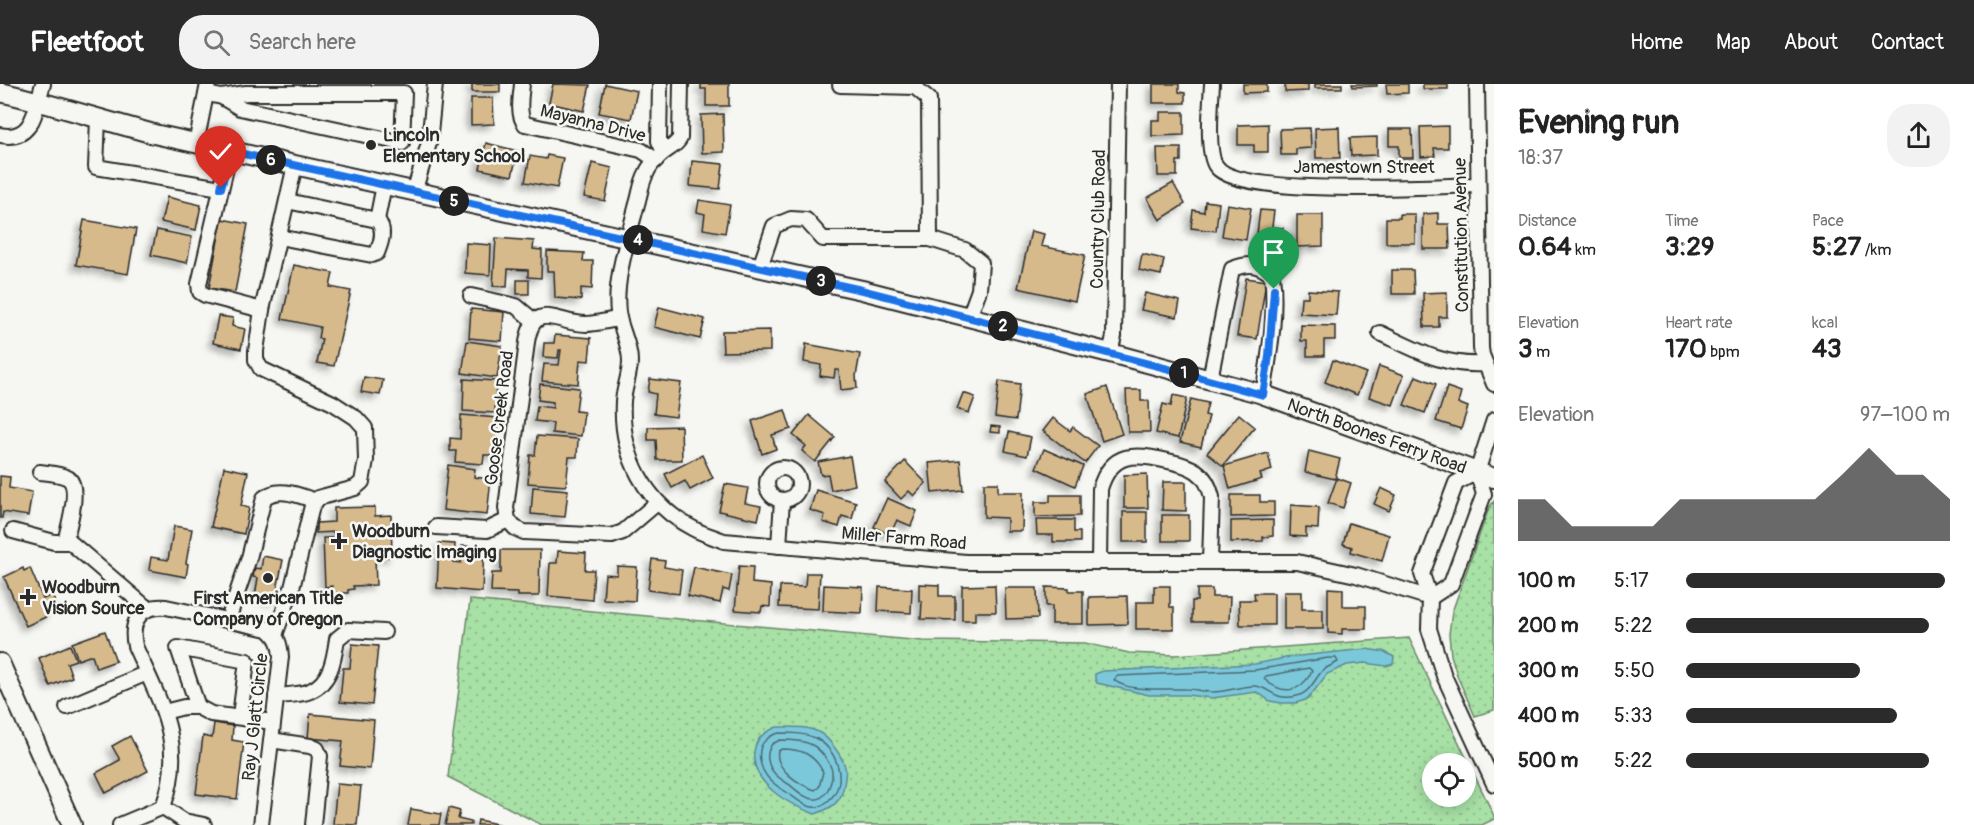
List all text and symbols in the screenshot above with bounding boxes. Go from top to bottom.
search box [179,15,599,69]
text: Fleetfoot [30,25,143,60]
icon: search [200,26,233,59]
text: Search here [248,28,356,56]
text: Home [1630,29,1683,56]
text: Map [1716,29,1751,56]
text: About [1784,29,1838,56]
text: Contact [1871,29,1944,56]
street label: Mayanna Drive [538,99,648,148]
text: Evening run [1518,102,1679,143]
button: share [1887,104,1950,167]
place label: Lincoln Elementary School [383,124,525,168]
pin [195,126,246,188]
icon: check [204,135,237,168]
marker: Lincoln Elementary School [364,138,378,152]
pin: 6 [256,145,286,175]
text: 18:37 [1518,145,1563,170]
street label: Country Club Road [1086,149,1111,289]
text: 6 [266,150,276,170]
street label: Jamestown Street [1293,156,1436,179]
street label: Constitution Avenue [1449,157,1474,312]
pin: 5 [439,186,469,216]
text: 5 [450,191,458,211]
text: Distance [1518,211,1577,231]
text: Time [1665,211,1698,231]
text: Pace [1812,211,1844,231]
pin: 4 [623,225,653,255]
pin [1248,227,1299,289]
text: 4 [633,230,643,250]
text: 0.64 [1518,231,1572,263]
text: 3:29 [1665,231,1714,263]
text: 5:27 [1812,231,1861,263]
icon: arrive [1257,236,1290,269]
text: km [1572,240,1596,260]
text: /km [1861,240,1891,260]
pin: 3 [806,266,836,296]
text: 3 [817,271,825,291]
pin: 2 [988,311,1018,341]
text: Elevation [1518,313,1579,333]
text: Heart rate [1665,313,1732,333]
text: kcal [1812,313,1838,333]
text: 2 [999,316,1007,336]
text: 3 [1518,333,1533,365]
text: 170 [1665,333,1707,365]
text: 43 [1812,333,1842,365]
text: m [1533,342,1550,362]
text: bpm [1707,342,1740,362]
street label: Goose Creek Road [480,349,519,487]
pin: 1 [1169,358,1199,388]
text: 1 [1181,363,1187,383]
street label: North Boones Ferry Road [1284,393,1470,480]
text: Elevation [1518,402,1594,427]
text: 97–100 m [1860,402,1950,427]
place label: Woodburn Diagnostic Imaging [352,520,496,564]
street label: Miller Farm Road [840,522,968,555]
marker: Woodburn Diagnostic Imaging [330,532,348,550]
text: 100 m [1518,568,1575,593]
text: 5:17 [1614,568,1649,593]
marker: First American Title Company of Oregon [261,571,275,585]
place label: Woodburn Vision Source [42,576,146,620]
place label: First American Title Company of Oregon [193,587,344,631]
marker: Woodburn Vision Source [19,588,37,606]
text: 200 m [1518,613,1579,638]
text: 5:22 [1614,613,1653,638]
street label: Ray J Glatt Circle [237,652,274,782]
text: 300 m [1518,658,1579,683]
text: 5:50 [1614,658,1655,683]
text: 400 m [1518,703,1579,728]
text: 5:33 [1614,703,1653,728]
text: 500 m [1518,748,1578,773]
text: 5:22 [1614,748,1653,773]
map controls [1422,753,1476,807]
button: locate [1422,753,1476,807]

